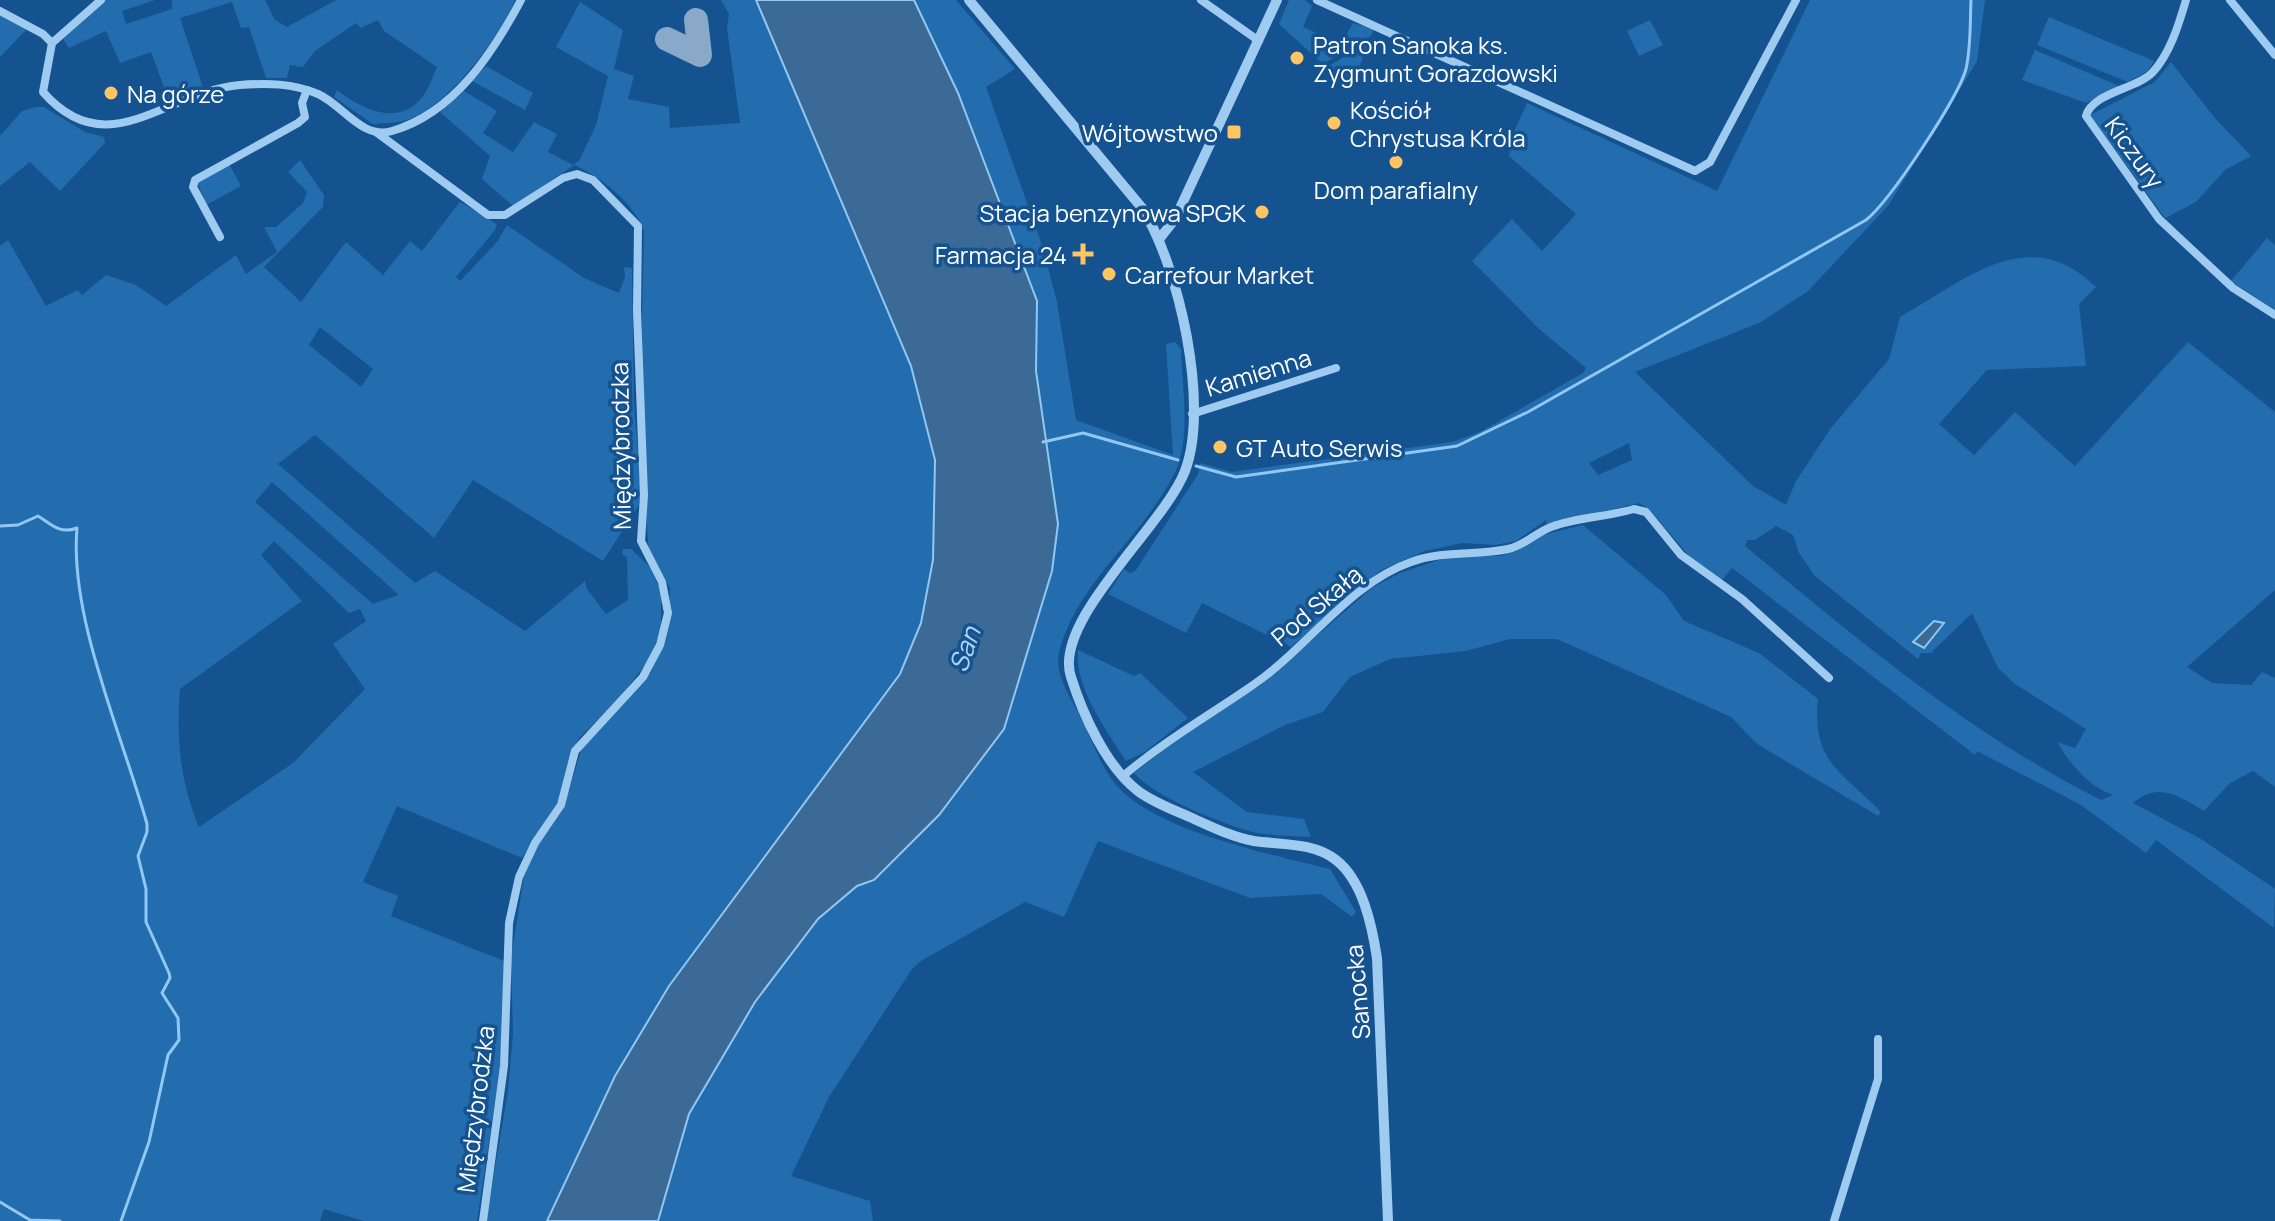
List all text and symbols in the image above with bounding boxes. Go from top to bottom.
place label: Patron Sanoka ks. Zygmunt Gorazdowski [1313,28,1558,89]
marker: Patron Sanoka ks. Zygmunt Gorazdowski [1288,49,1306,67]
place label: Na górze [127,77,224,110]
marker: Na górze [102,84,120,102]
place label: Kościół Chrystusa Króla [1350,93,1526,154]
street label: Kiczury [2098,109,2172,195]
marker: Kościół Chrystusa Króla [1325,114,1343,132]
place label: Wójtowstwo [1082,116,1218,149]
marker: Wójtowstwo [1225,123,1243,141]
marker: Dom parafialny [1387,153,1405,171]
place label: Dom parafialny [1314,173,1479,206]
place label: Stacja benzynowa SPGK [980,196,1247,229]
marker: Stacja benzynowa SPGK [1253,203,1271,221]
place label: Farmacja 24 [935,238,1067,271]
marker: Farmacja 24 [1074,245,1092,263]
place label: Carrefour Market [1125,258,1314,291]
marker: Carrefour Market [1100,265,1118,283]
street label: Kamienna [1201,340,1315,404]
street label: Międzybrodzka [602,362,638,530]
place label: GT Auto Serwis [1236,431,1403,464]
marker: GT Auto Serwis [1211,438,1229,456]
street label: Pod Skałą [1263,557,1369,653]
water label: San [940,620,989,677]
street label: Sanocka [1336,943,1378,1041]
street label: Międzybrodzka [448,1024,502,1194]

